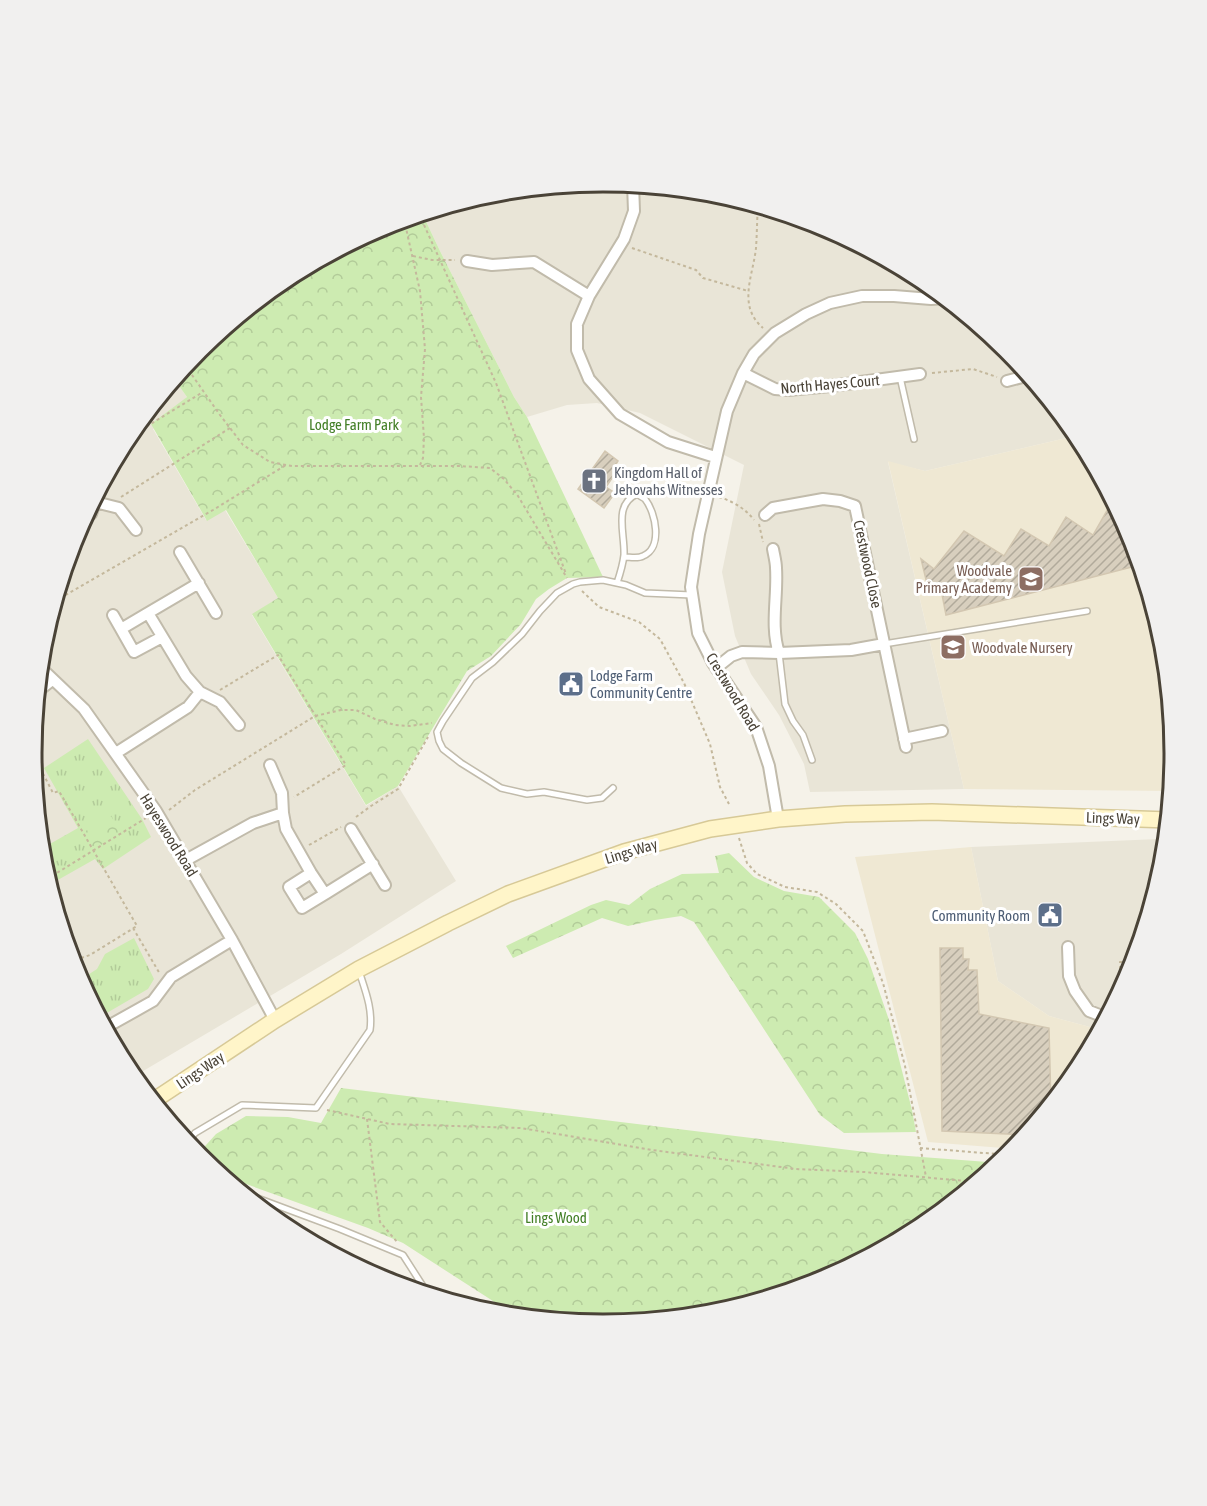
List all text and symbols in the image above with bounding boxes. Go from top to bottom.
street label: North Hayes Court [780,371,880,397]
park label: Lodge Farm Park [309,416,399,433]
place label: Kingdom Hall of Jehovahs Witnesses [614,464,723,498]
church icon: Kingdom Hall of Jehovahs Witnesses [579,466,609,496]
street label: Crestwood Close [850,519,886,610]
place label: Woodvale Primary Academy [916,562,1012,596]
school or university icon: Woodvale Primary Academy [1016,564,1046,594]
school or university icon: Woodvale Nursery [938,632,968,662]
place label: Woodvale Nursery [972,639,1073,656]
street label: Crestwood Road [703,650,763,734]
place label: Lodge Farm Community Centre [590,667,693,701]
public building icon: Lodge Farm Community Centre [556,669,586,699]
street label: Hayeswood Road [137,790,201,880]
street label: Lings Way [1086,809,1140,827]
street label: Lings Way [603,835,659,867]
public building icon: Community Room [1035,900,1065,930]
place label: Community Room [932,907,1030,924]
street label: Lings Way [173,1048,227,1092]
park label: Lings Wood [525,1209,587,1226]

